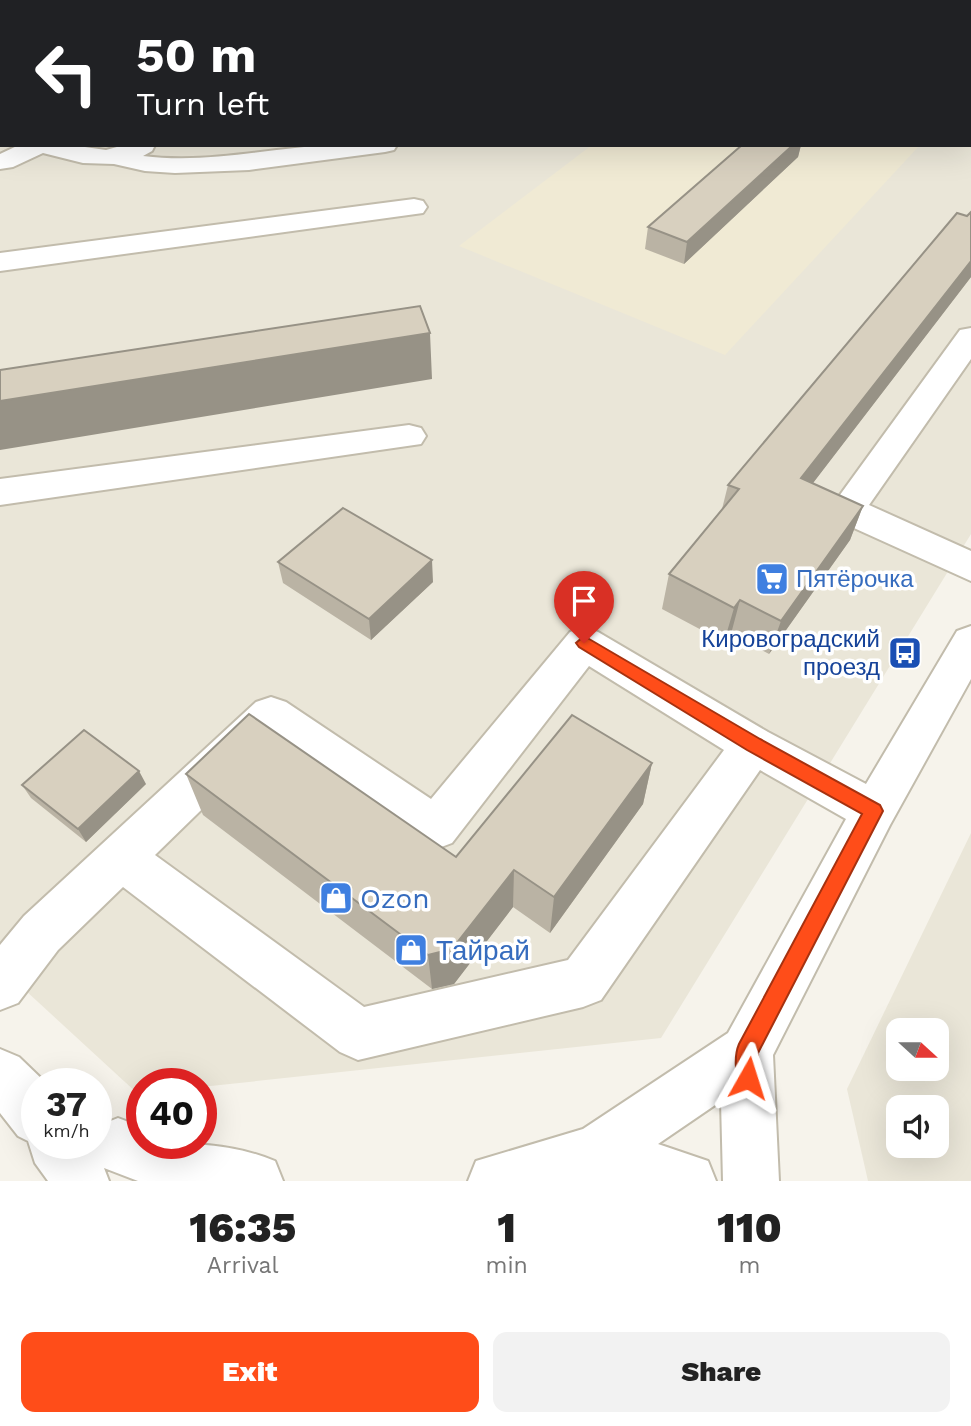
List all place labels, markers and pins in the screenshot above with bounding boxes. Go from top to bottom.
supermarket icon: Пятёрочка [753,560,791,598]
place label: Пятёрочка [796,565,914,593]
pin [554,571,614,643]
place label: Кировоградский проезд [701,625,880,681]
bus stop icon: Кировоградский проезд [886,634,924,672]
shop icon: Ozon [317,879,355,917]
place label: Ozon [360,882,430,915]
shop icon: Тайрай [392,931,430,969]
place label: Тайрай [436,934,530,967]

